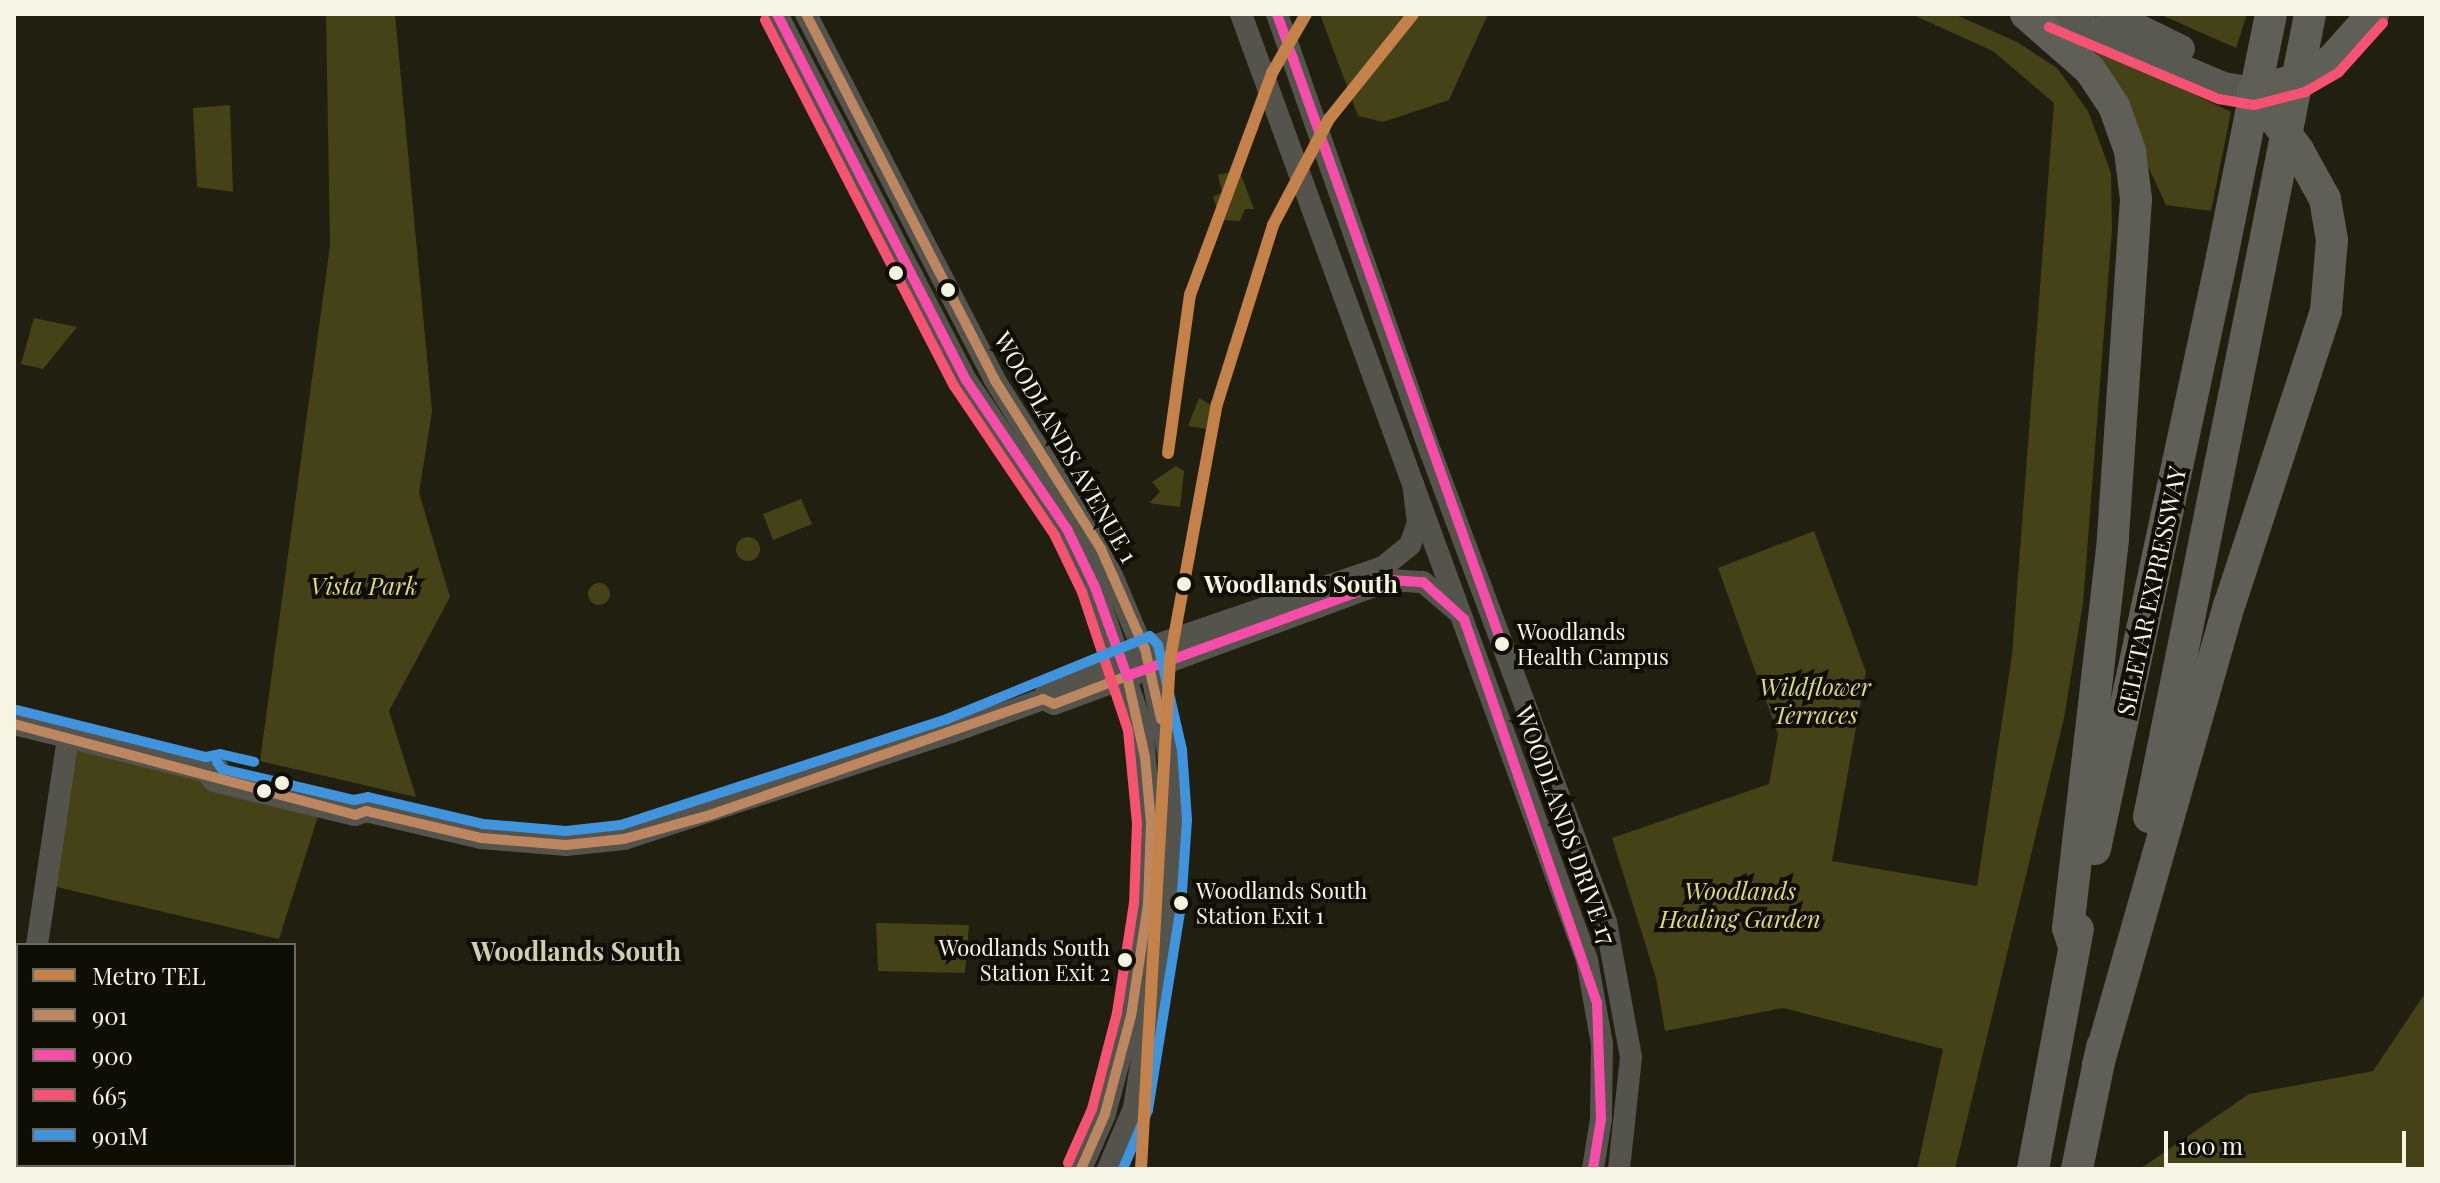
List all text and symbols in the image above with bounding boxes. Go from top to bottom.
unlabelled marker [888,265,904,281]
unlabelled marker [940,282,956,298]
street label: WOODLANDS AVENUE 1 [988,326,1144,568]
street label: SELETAR EXPRESSWAY [2110,463,2192,719]
place label: Woodlands South [1204,570,1398,598]
marker: Woodlands South [1171,571,1197,597]
park label: Vista Park [310,572,418,600]
place label: Woodlands Health Campus [1517,618,1669,670]
marker: Woodlands Health Campus [1494,636,1510,652]
park label: Wildflower Terraces [1759,673,1871,729]
street label: WOODLANDS DRIVE 17 [1510,702,1622,948]
unlabelled marker [274,775,290,791]
unlabelled marker [256,783,272,799]
place label: Woodlands South Station Exit 1 [1196,877,1367,928]
park label: Woodlands Healing Garden [1659,877,1821,933]
marker: Woodlands South Station Exit 1 [1173,895,1189,911]
place label: Woodlands South Station Exit 2 [939,934,1110,986]
district label: Woodlands South [471,935,681,967]
legend [16,943,296,1167]
marker: Woodlands South Station Exit 2 [1117,952,1133,968]
text: Metro TEL [92,959,206,991]
text: 901 [92,999,128,1031]
text: 900 [92,1039,133,1071]
text: 665 [92,1079,127,1111]
scale bar [2168,1115,2410,1165]
text: 901M [92,1119,148,1151]
text: 100 m [2178,1129,2243,1161]

